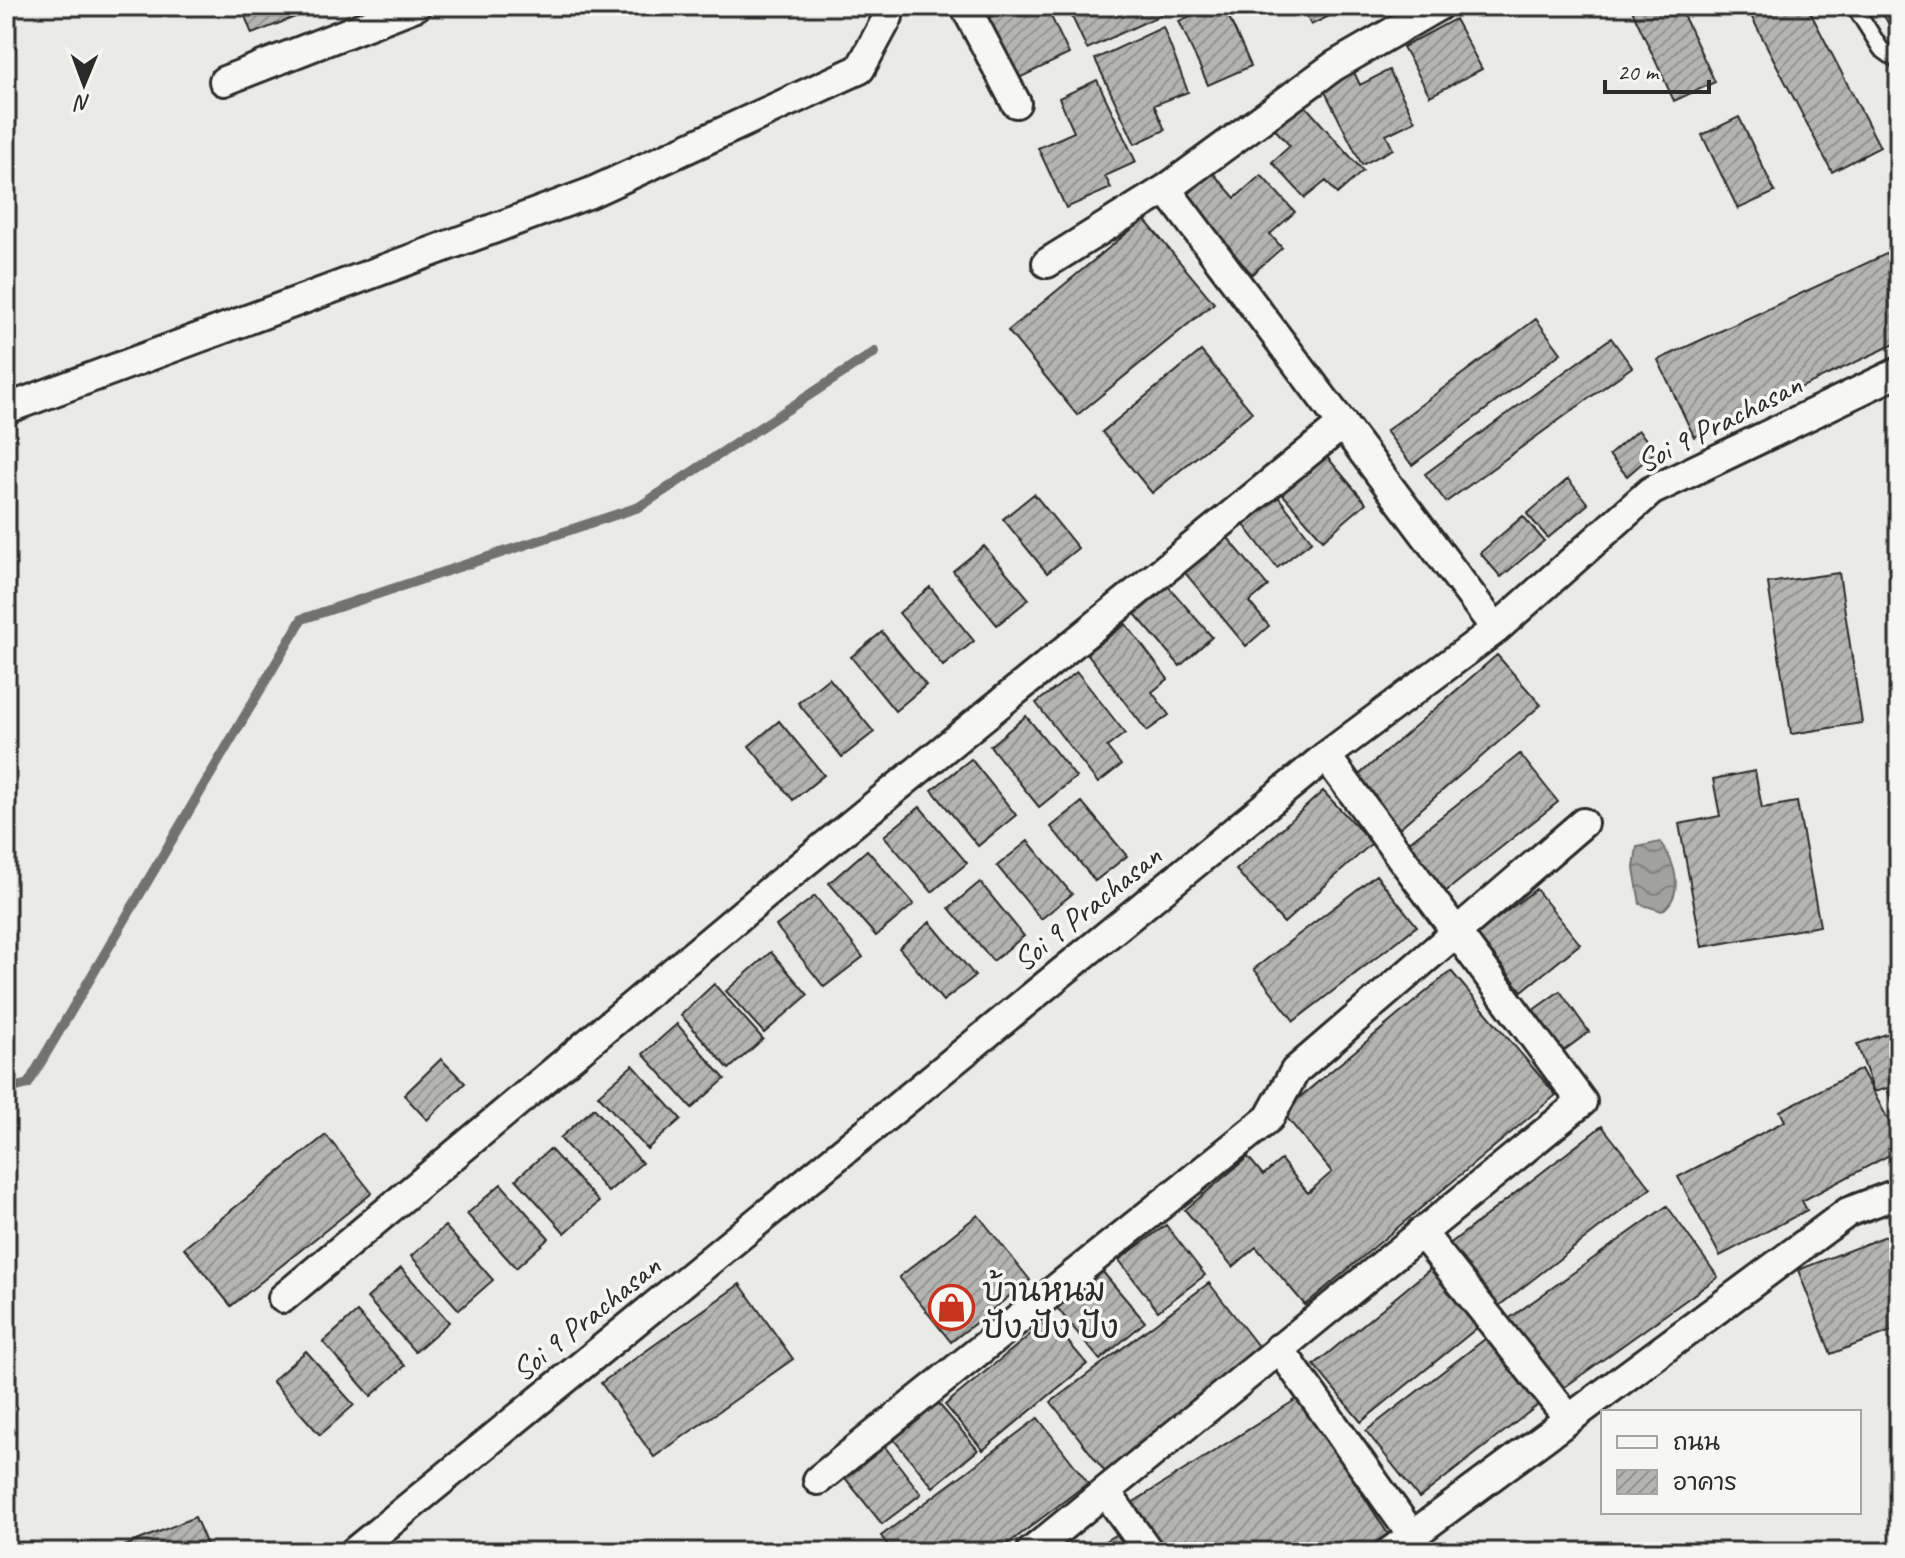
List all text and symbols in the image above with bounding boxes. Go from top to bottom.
north arrow [44,44,124,124]
scale bar [1605,44,1709,94]
text: 20 m [1617,57,1660,87]
text: N [73,89,91,117]
street label: Soi 9 Prachasan [1630,364,1809,482]
street label: Soi 9 Prachasan [1004,835,1170,980]
street label: Soi 9 Prachasan [503,1245,669,1390]
place label: บ้านหนม ปัง ปัง ปัง [982,1269,1118,1348]
shop icon: บ้านหนม ปัง ปัง ปัง [927,1284,975,1332]
legend [1601,1410,1861,1514]
text: ถนน [1673,1427,1720,1457]
text: อาคาร [1673,1467,1737,1497]

